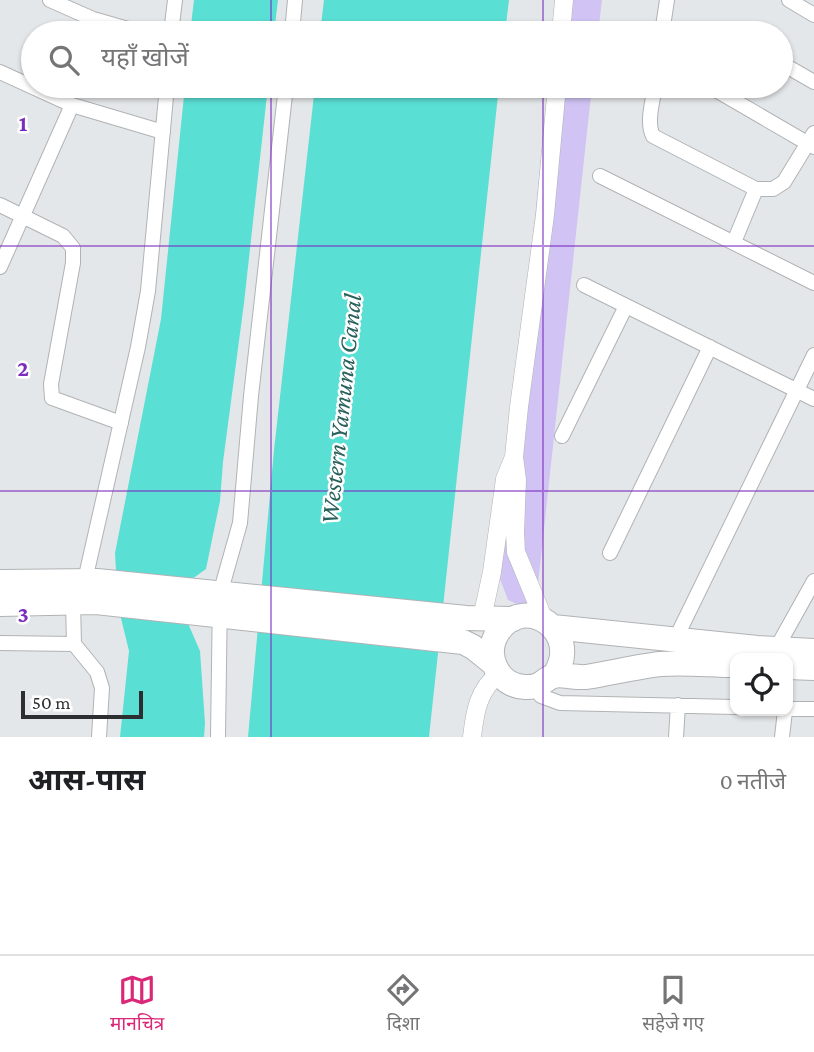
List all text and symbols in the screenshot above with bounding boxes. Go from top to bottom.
search box [21,21,793,98]
icon: search [45,41,83,79]
text: यहाँ खोजें [101,43,189,72]
text: 1 [19,110,28,136]
water label: Western Yamuna Canal [315,292,368,525]
text: 2 [17,355,29,381]
text: 3 [17,601,29,627]
map controls [730,653,793,716]
button: locate [730,653,793,716]
scale bar [21,688,144,720]
text: 50 m [32,692,71,713]
text: आस-पास [28,763,145,796]
text: 0 नतीजे [720,768,786,794]
tab: मानचित्र [110,971,164,1038]
tab: दिशा [384,971,422,1038]
tab: सहेजे गए [642,971,704,1038]

